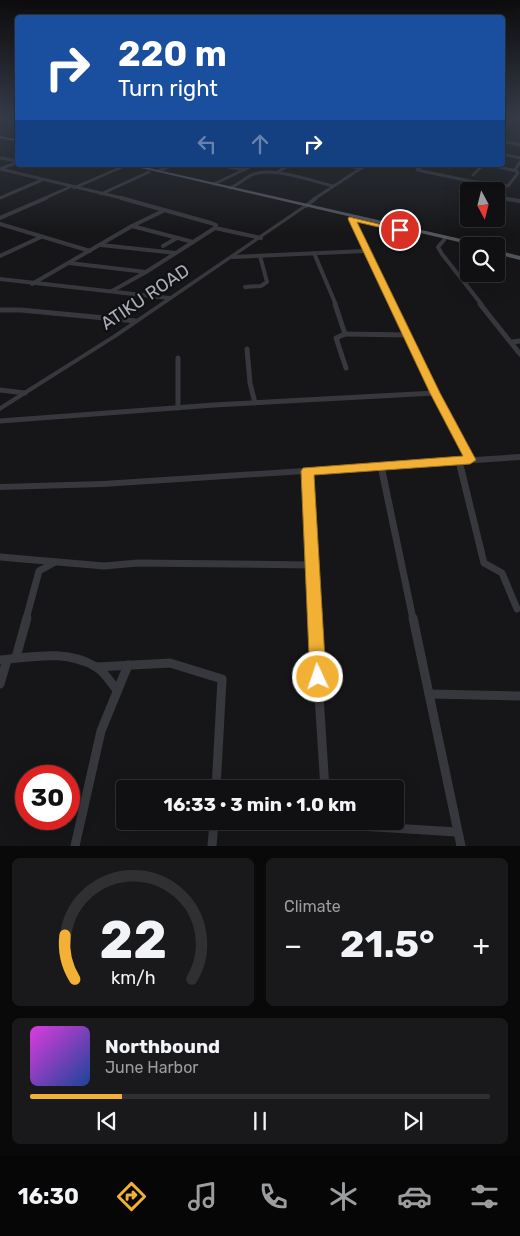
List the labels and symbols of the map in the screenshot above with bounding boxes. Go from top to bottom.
north arrow [460,182,505,228]
pin [379,209,421,251]
street label: ATIKU ROAD [97,259,193,335]
position arrow [291,650,343,702]
speed limit sign: 30 [15,765,80,830]

